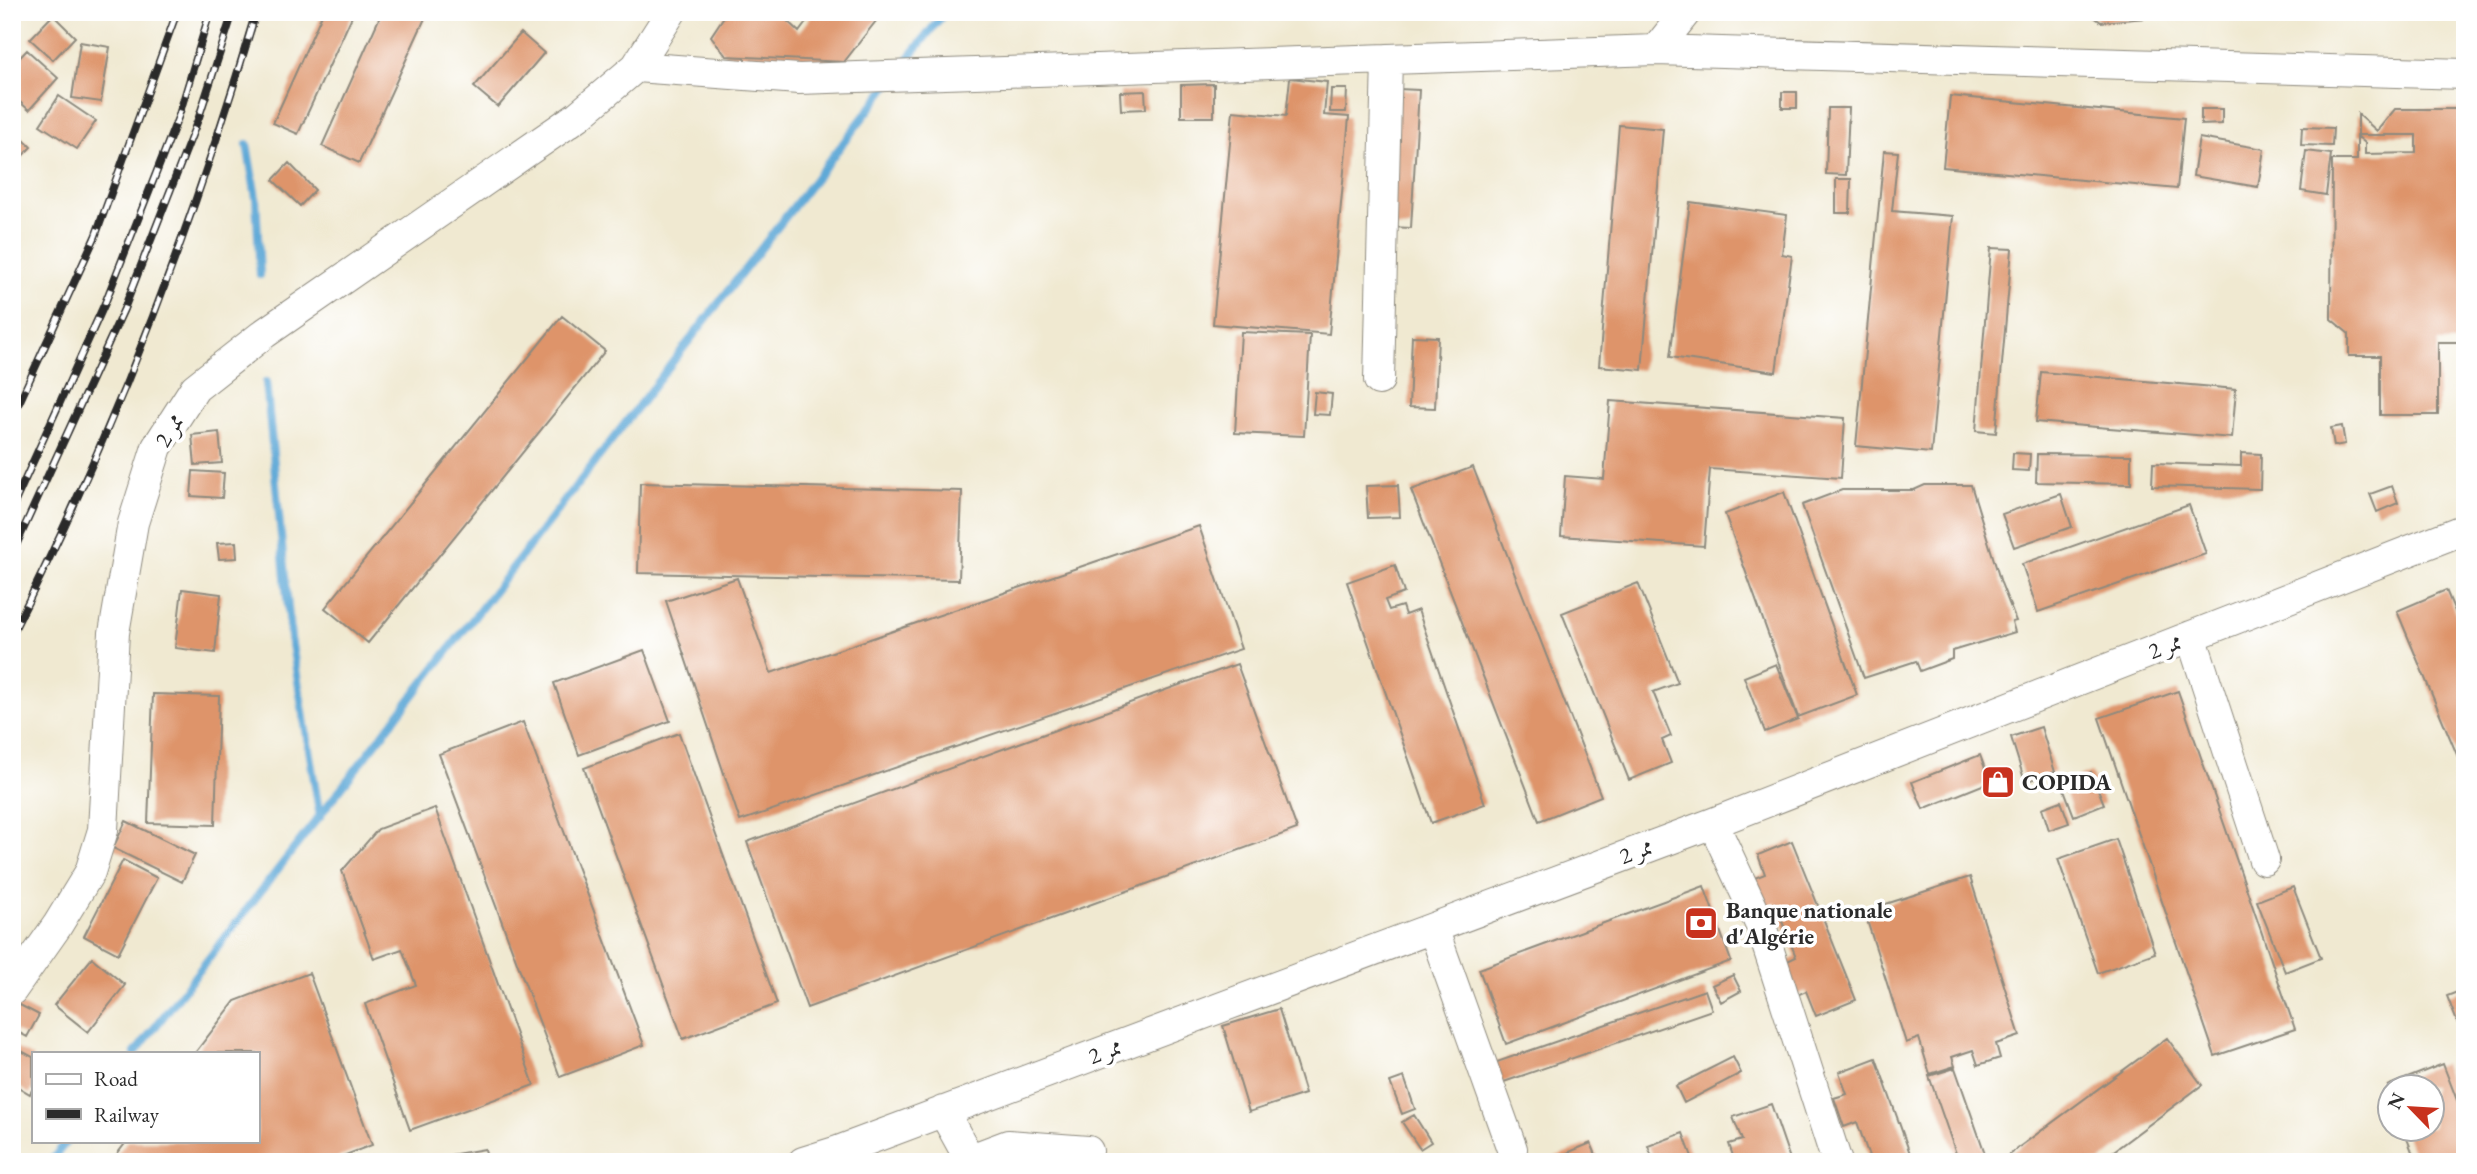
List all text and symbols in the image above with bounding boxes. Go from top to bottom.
street label: ممر 2 [147,408,191,452]
street label: ممر 2 [2144,626,2186,666]
shop icon: COPIDA [1979,763,2017,801]
place label: COPIDA [2022,767,2112,797]
street label: ممر 2 [1615,831,1657,871]
place label: Banque nationale d'Algérie [1726,895,1893,951]
bank icon: Banque nationale d'Algérie [1682,904,1720,942]
street label: ممر 2 [1084,1031,1126,1071]
legend [32,1052,259,1142]
text: Road [94,1065,138,1092]
north arrow [2376,1072,2446,1142]
text: N [2381,1088,2411,1113]
text: Railway [94,1101,160,1128]

